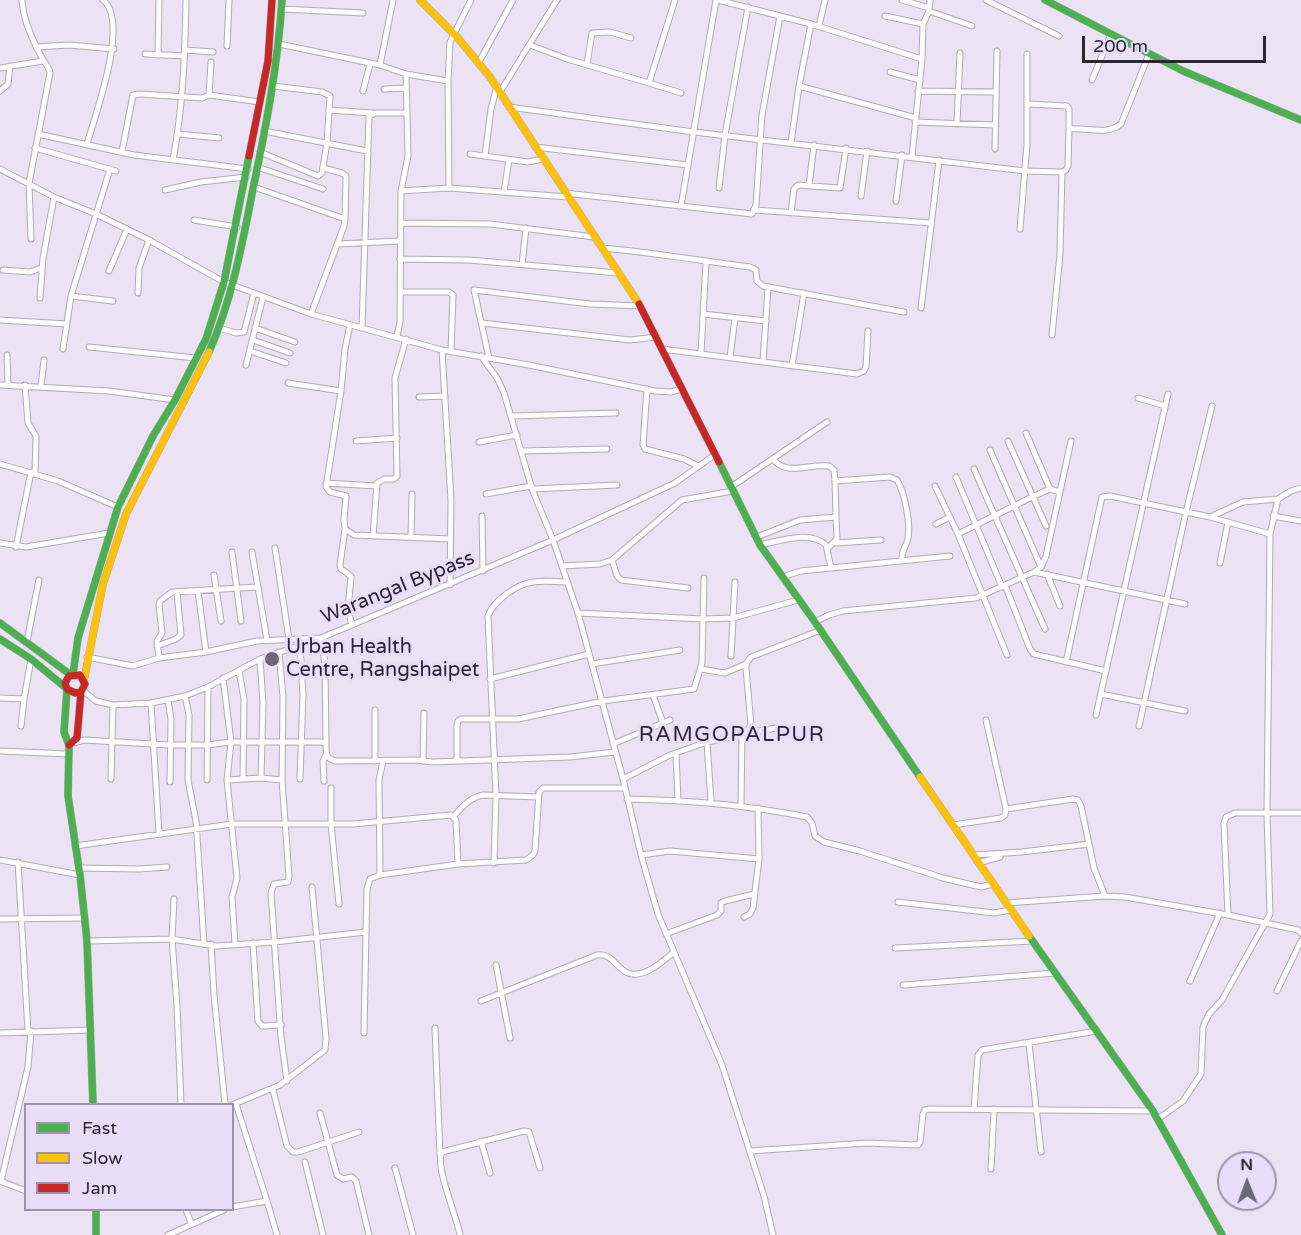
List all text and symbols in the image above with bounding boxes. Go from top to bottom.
scale bar [1085,24,1270,62]
text: 200 m [1093,35,1148,57]
street label: Warangal Bypass [318,546,478,630]
place label: Urban Health Centre, Rangshaipet [286,636,479,683]
marker: Urban Health Centre, Rangshaipet [263,650,281,668]
district label: RAMGOPALPUR [639,722,825,748]
legend [24,1103,234,1211]
text: Fast [82,1117,117,1139]
text: Slow [82,1147,123,1169]
north arrow [1217,1151,1277,1211]
text: N [1240,1155,1253,1175]
text: Jam [82,1177,117,1199]

